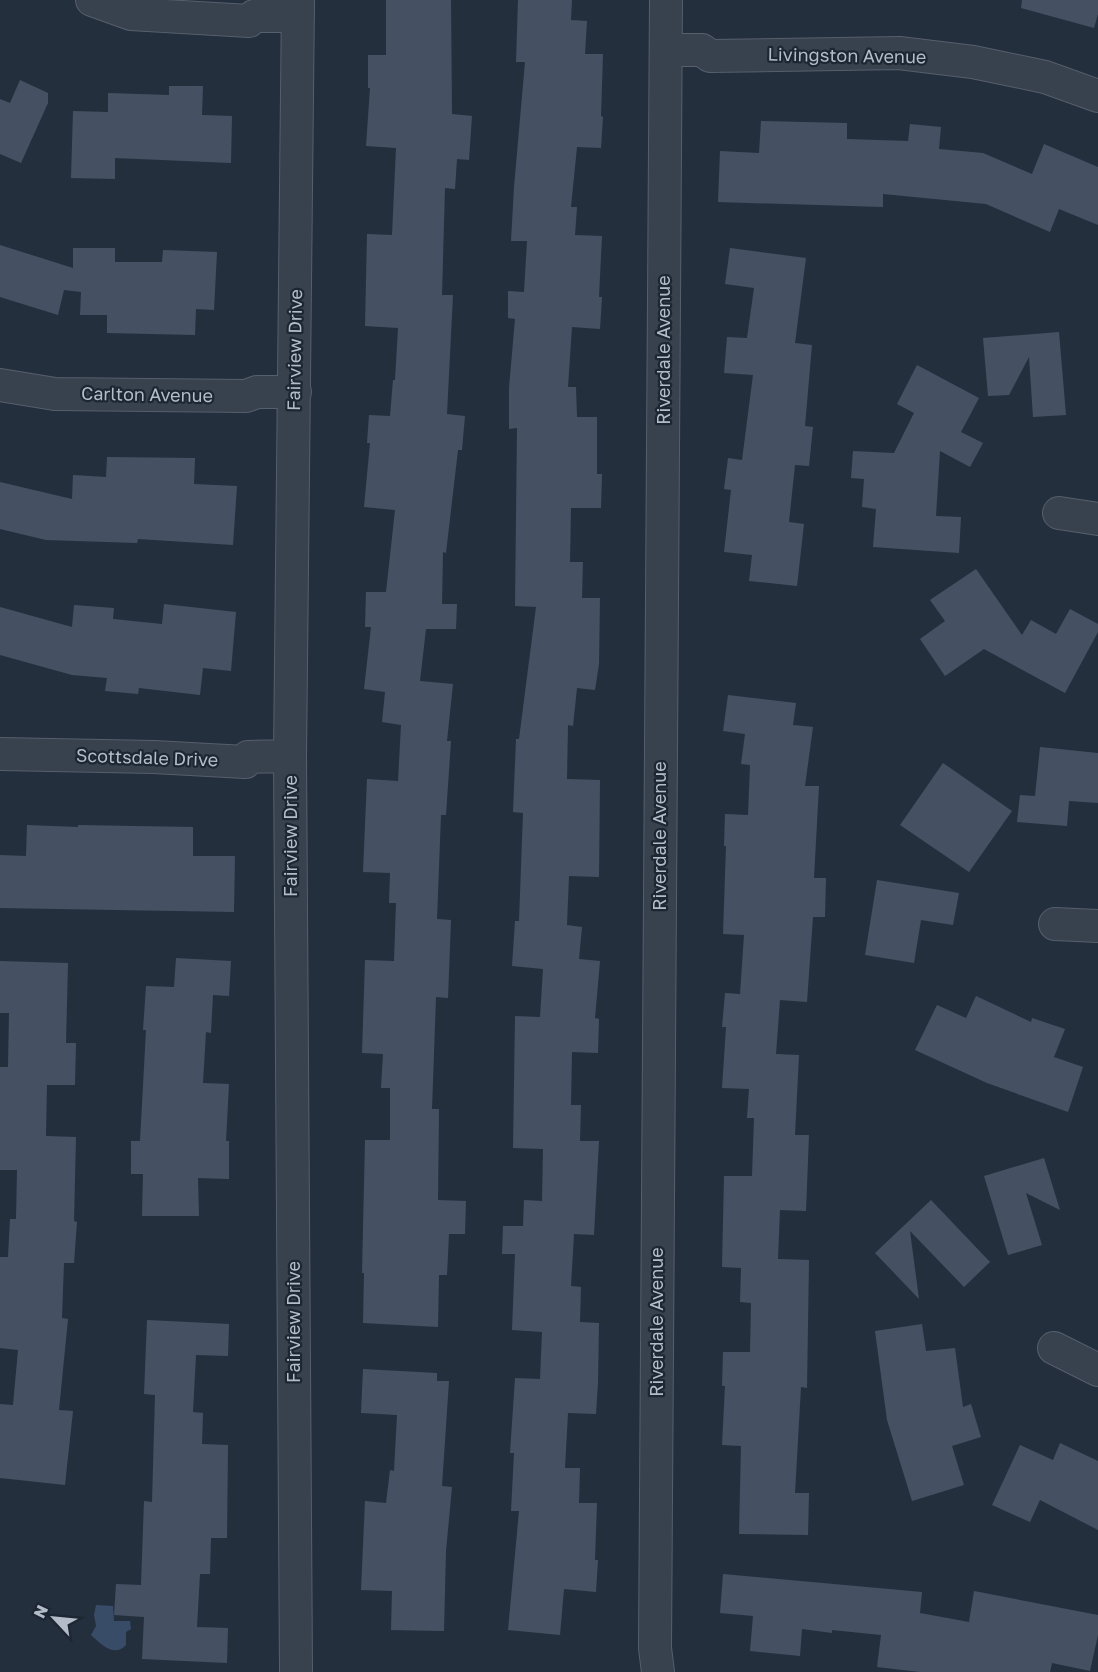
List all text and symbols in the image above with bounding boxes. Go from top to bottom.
street label: Livingston Avenue [767,43,927,67]
street label: Riverdale Avenue [652,275,674,425]
street label: Fairview Drive [282,289,306,411]
street label: Carlton Avenue [81,382,213,406]
street label: Scottsdale Drive [76,744,219,770]
street label: Riverdale Avenue [648,761,670,911]
street label: Fairview Drive [279,775,301,897]
street label: Riverdale Avenue [645,1247,667,1397]
street label: Fairview Drive [282,1261,304,1383]
north arrow [24,1588,84,1648]
text: N [29,1602,52,1621]

